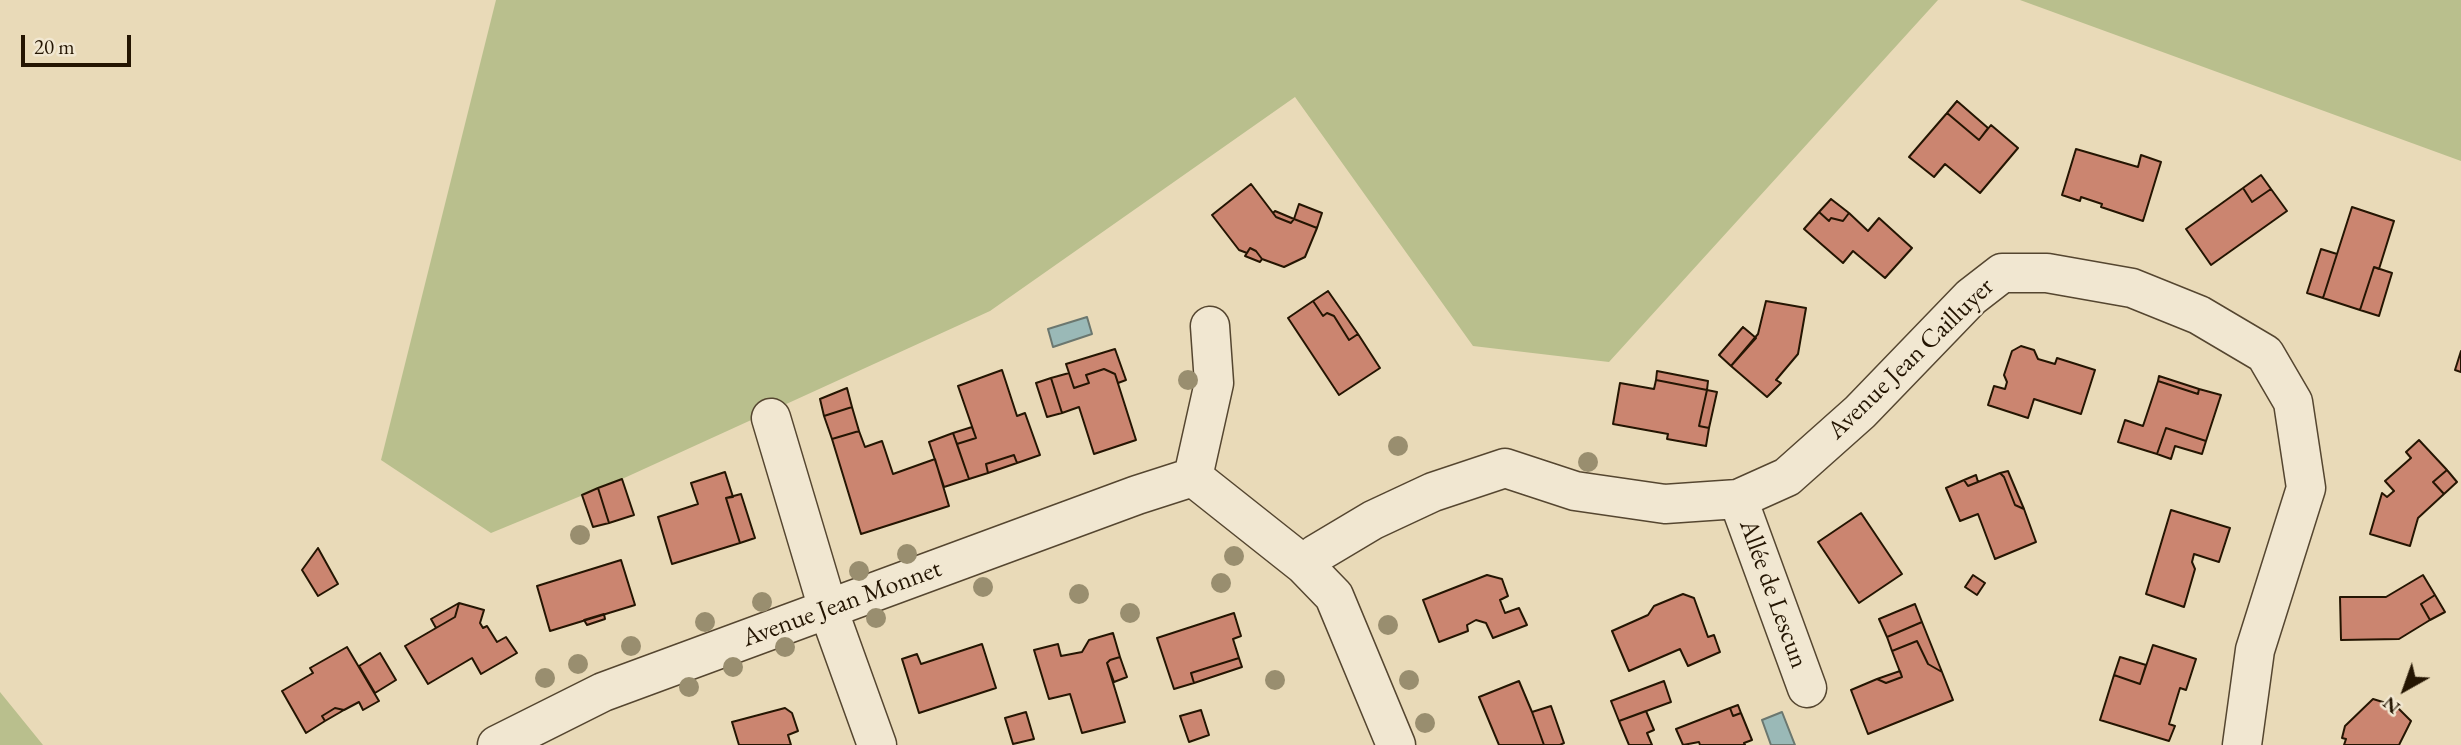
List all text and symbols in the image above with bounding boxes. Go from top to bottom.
scale bar [24,21,135,65]
text: 20 m [34,33,75,60]
street label: Avenue Jean Cailluyer [1821,272,2001,446]
street label: Allée de Lescun [1732,515,1814,673]
street label: Avenue Jean Monnet [738,553,946,655]
north arrow [2370,654,2440,724]
text: N [2377,691,2405,720]

